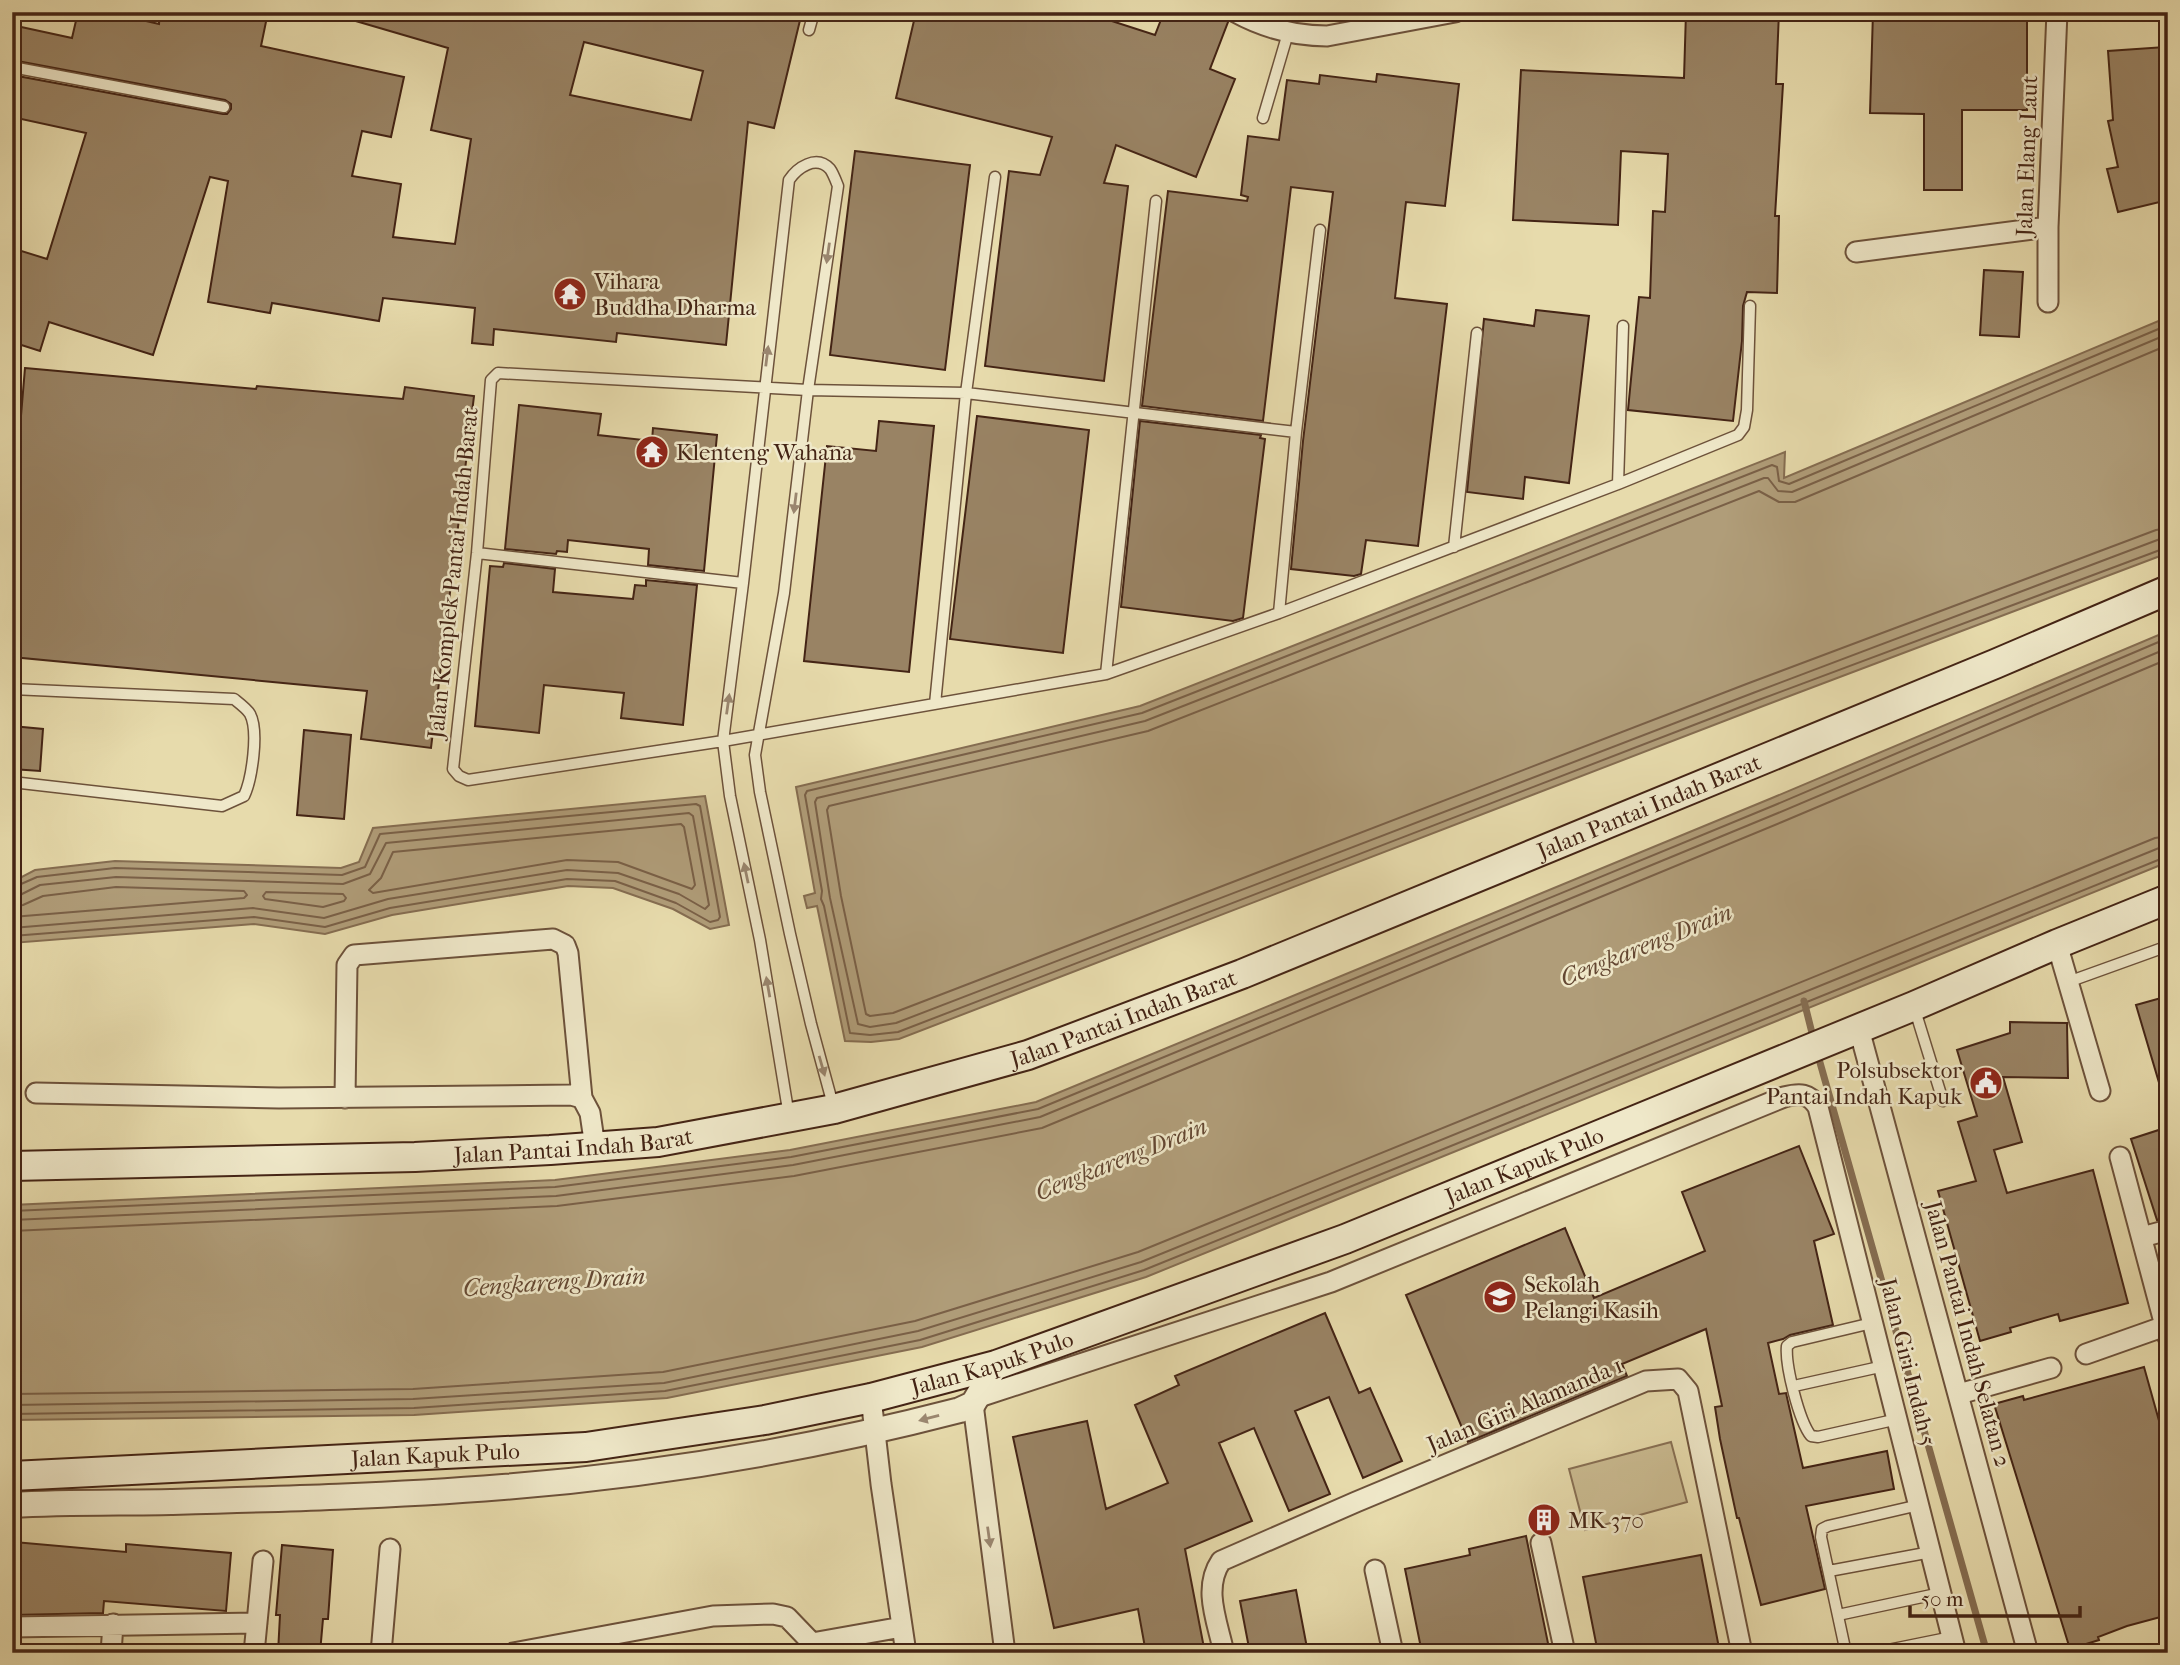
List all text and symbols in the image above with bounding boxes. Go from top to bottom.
street label: Jalan Elang Laut [2011,75,2043,239]
one-way arrow [822,243,833,265]
place label: Vihara Buddha Dharma [593,268,756,321]
temple icon: Vihara Buddha Dharma [551,275,589,313]
one-way arrow [762,345,773,367]
street label: Jalan Komplek Pantai Indah Barat [422,406,484,742]
temple icon: Klenteng Wahana [633,433,671,471]
place label: Klenteng Wahana [676,439,853,466]
one-way arrow [789,492,800,514]
one-way arrow [723,693,734,715]
street label: Jalan Pantai Indah Barat [1531,748,1765,865]
one-way arrow [740,862,751,884]
water label: Cengkareng Drain [1556,898,1736,992]
street label: Jalan Pantai Indah Barat [1005,964,1240,1073]
one-way arrow [762,976,773,998]
one-way arrow [818,1056,828,1077]
place label: Polsubsektor Pantai Indah Kapuk [1766,1057,1963,1110]
public building icon: Polsubsektor Pantai Indah Kapuk [1967,1064,2005,1102]
water label: Cengkareng Drain [1031,1112,1211,1206]
street label: Jalan Kapuk Pulo [1439,1121,1607,1211]
street label: Jalan Pantai Indah Barat [451,1122,695,1169]
street label: Jalan Pantai Indah Selatan 2 [1919,1196,2017,1470]
water label: Cengkareng Drain [462,1262,646,1302]
place label: Sekolah Pelangi Kasih [1524,1271,1659,1324]
street label: Jalan Giri Indah 5 [1874,1273,1942,1449]
school or university icon: Sekolah Pelangi Kasih [1481,1278,1519,1316]
street label: Jalan Kapuk Pulo [906,1325,1077,1401]
street label: Jalan Giri Alamanda 1 [1421,1352,1627,1459]
one-way arrow [918,1413,940,1424]
street label: Jalan Kapuk Pulo [349,1437,520,1472]
building icon: MK 370 [1525,1501,1563,1539]
place label: MK 370 [1568,1507,1644,1534]
one-way arrow [984,1526,995,1548]
scale bar [1910,1574,2080,1618]
text: 50 m [1921,1587,1964,1611]

